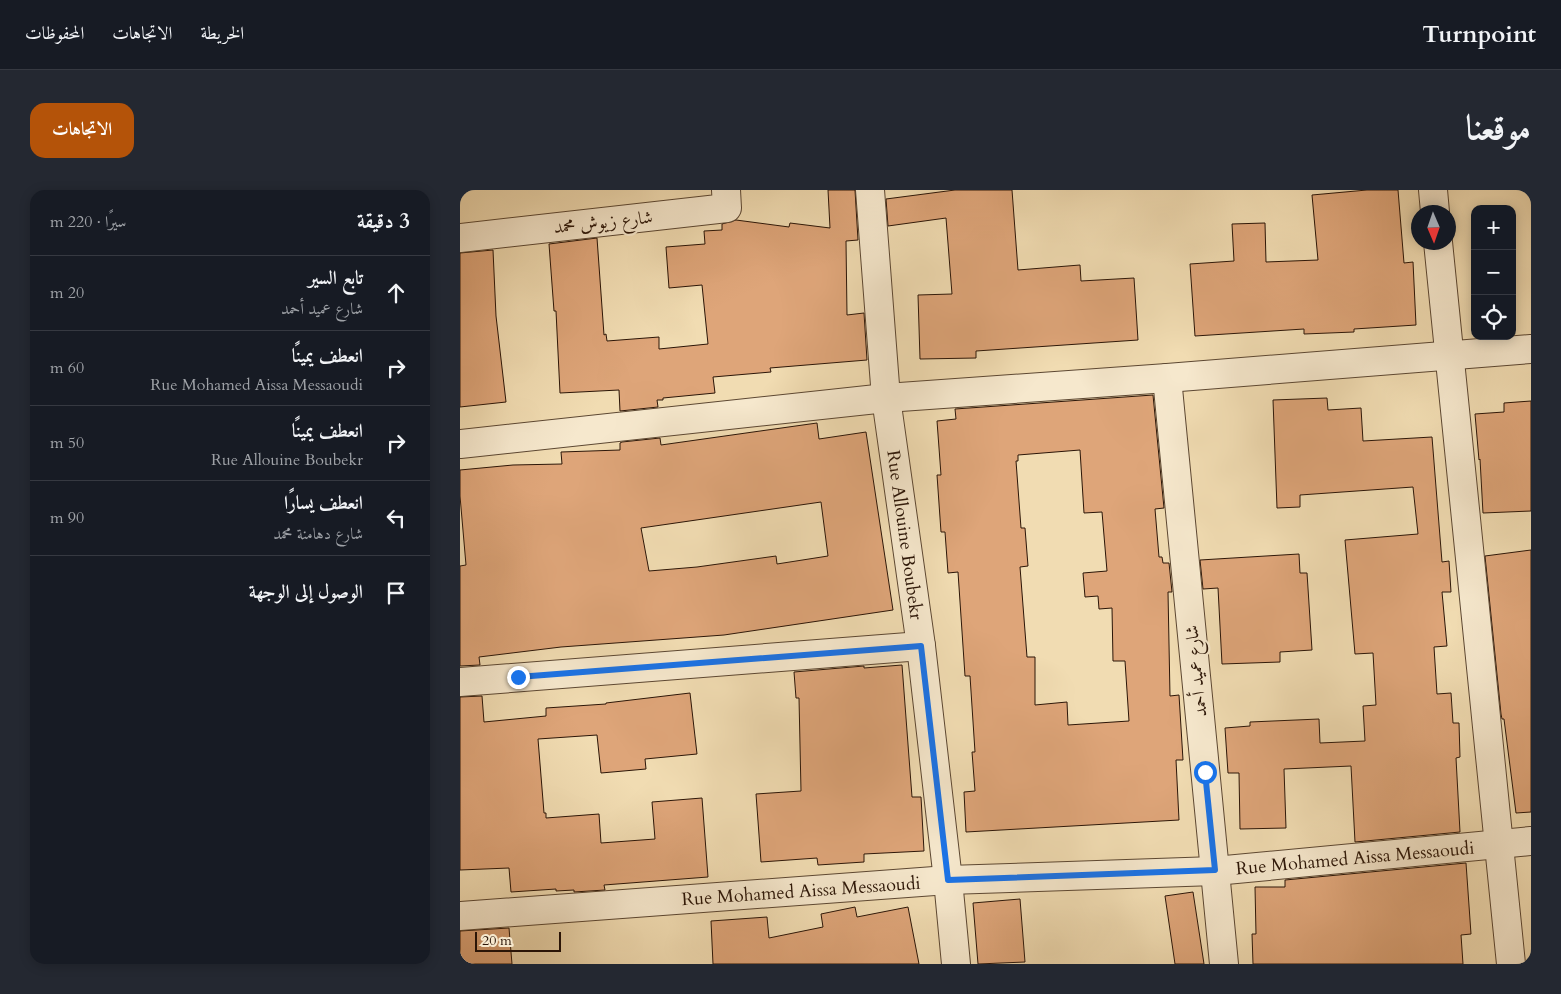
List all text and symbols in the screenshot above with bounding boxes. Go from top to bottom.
text: Turnpoint [1422,18,1536,51]
text: المحفوظات [25,21,84,46]
text: الاتجاهات [112,21,172,46]
text: الخريطة [200,21,244,46]
button: الاتجاهات [30,103,134,158]
text: موقعنا [1466,104,1531,152]
street label: شارع زيوش محمد [552,205,654,242]
north arrow [1411,205,1456,250]
map controls [1471,205,1516,340]
button: + [1471,205,1516,250]
text: 3 دقيقة [357,207,410,236]
text: سيرًا · 220 m [50,211,126,233]
button: − [1471,250,1516,295]
text: تابع السير [308,265,363,291]
icon: ahead [382,279,410,307]
text: 20 m [50,282,84,304]
button: locate [1471,295,1516,340]
text: شارع عميد أحمد [281,298,363,320]
text: انعطف يمينًا [292,343,363,369]
icon: right [382,354,410,382]
text: 60 m [50,357,84,379]
text: Rue Mohamed Aissa Messaoudi [150,374,363,396]
text: انعطف يمينًا [292,418,363,444]
icon: right [382,429,410,457]
text: 50 m [50,432,84,454]
text: Rue Allouine Boubekr [211,449,363,471]
street label: Rue Allouine Boubekr [880,449,929,622]
text: انعطف يسارًا [284,490,363,516]
icon: left [382,504,410,532]
text: 90 m [50,507,84,529]
text: شارع دهامنة محمد [273,523,363,545]
text: الوصول إلى الوجهة [249,579,363,605]
icon: arrive [382,579,410,607]
street label: شارع عميد أحمد [1178,624,1216,718]
route end [507,666,530,689]
route start [1194,761,1217,784]
street label: Rue Mohamed Aissa Messaoudi [1235,836,1475,881]
street label: Rue Mohamed Aissa Messaoudi [681,871,921,912]
scale bar [475,929,561,952]
text: 20 m [482,931,512,950]

